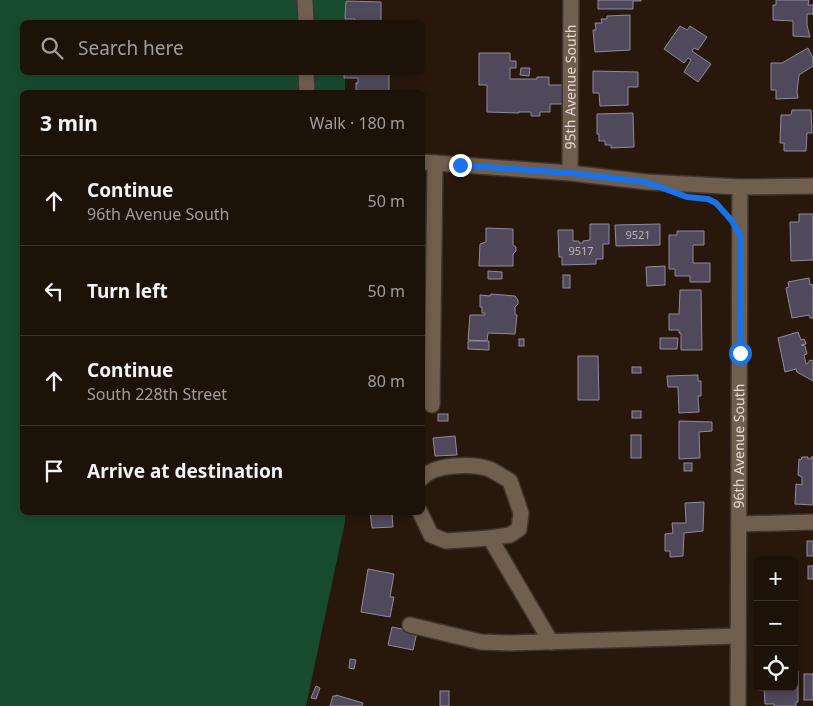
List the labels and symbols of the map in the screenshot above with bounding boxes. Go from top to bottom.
street label: 95th Avenue South [560,25,580,149]
route end [449,154,472,177]
house number: 9521 [625,227,651,242]
house number: 9517 [568,243,594,258]
route start [729,342,752,365]
street label: 96th Avenue South [729,384,748,508]

